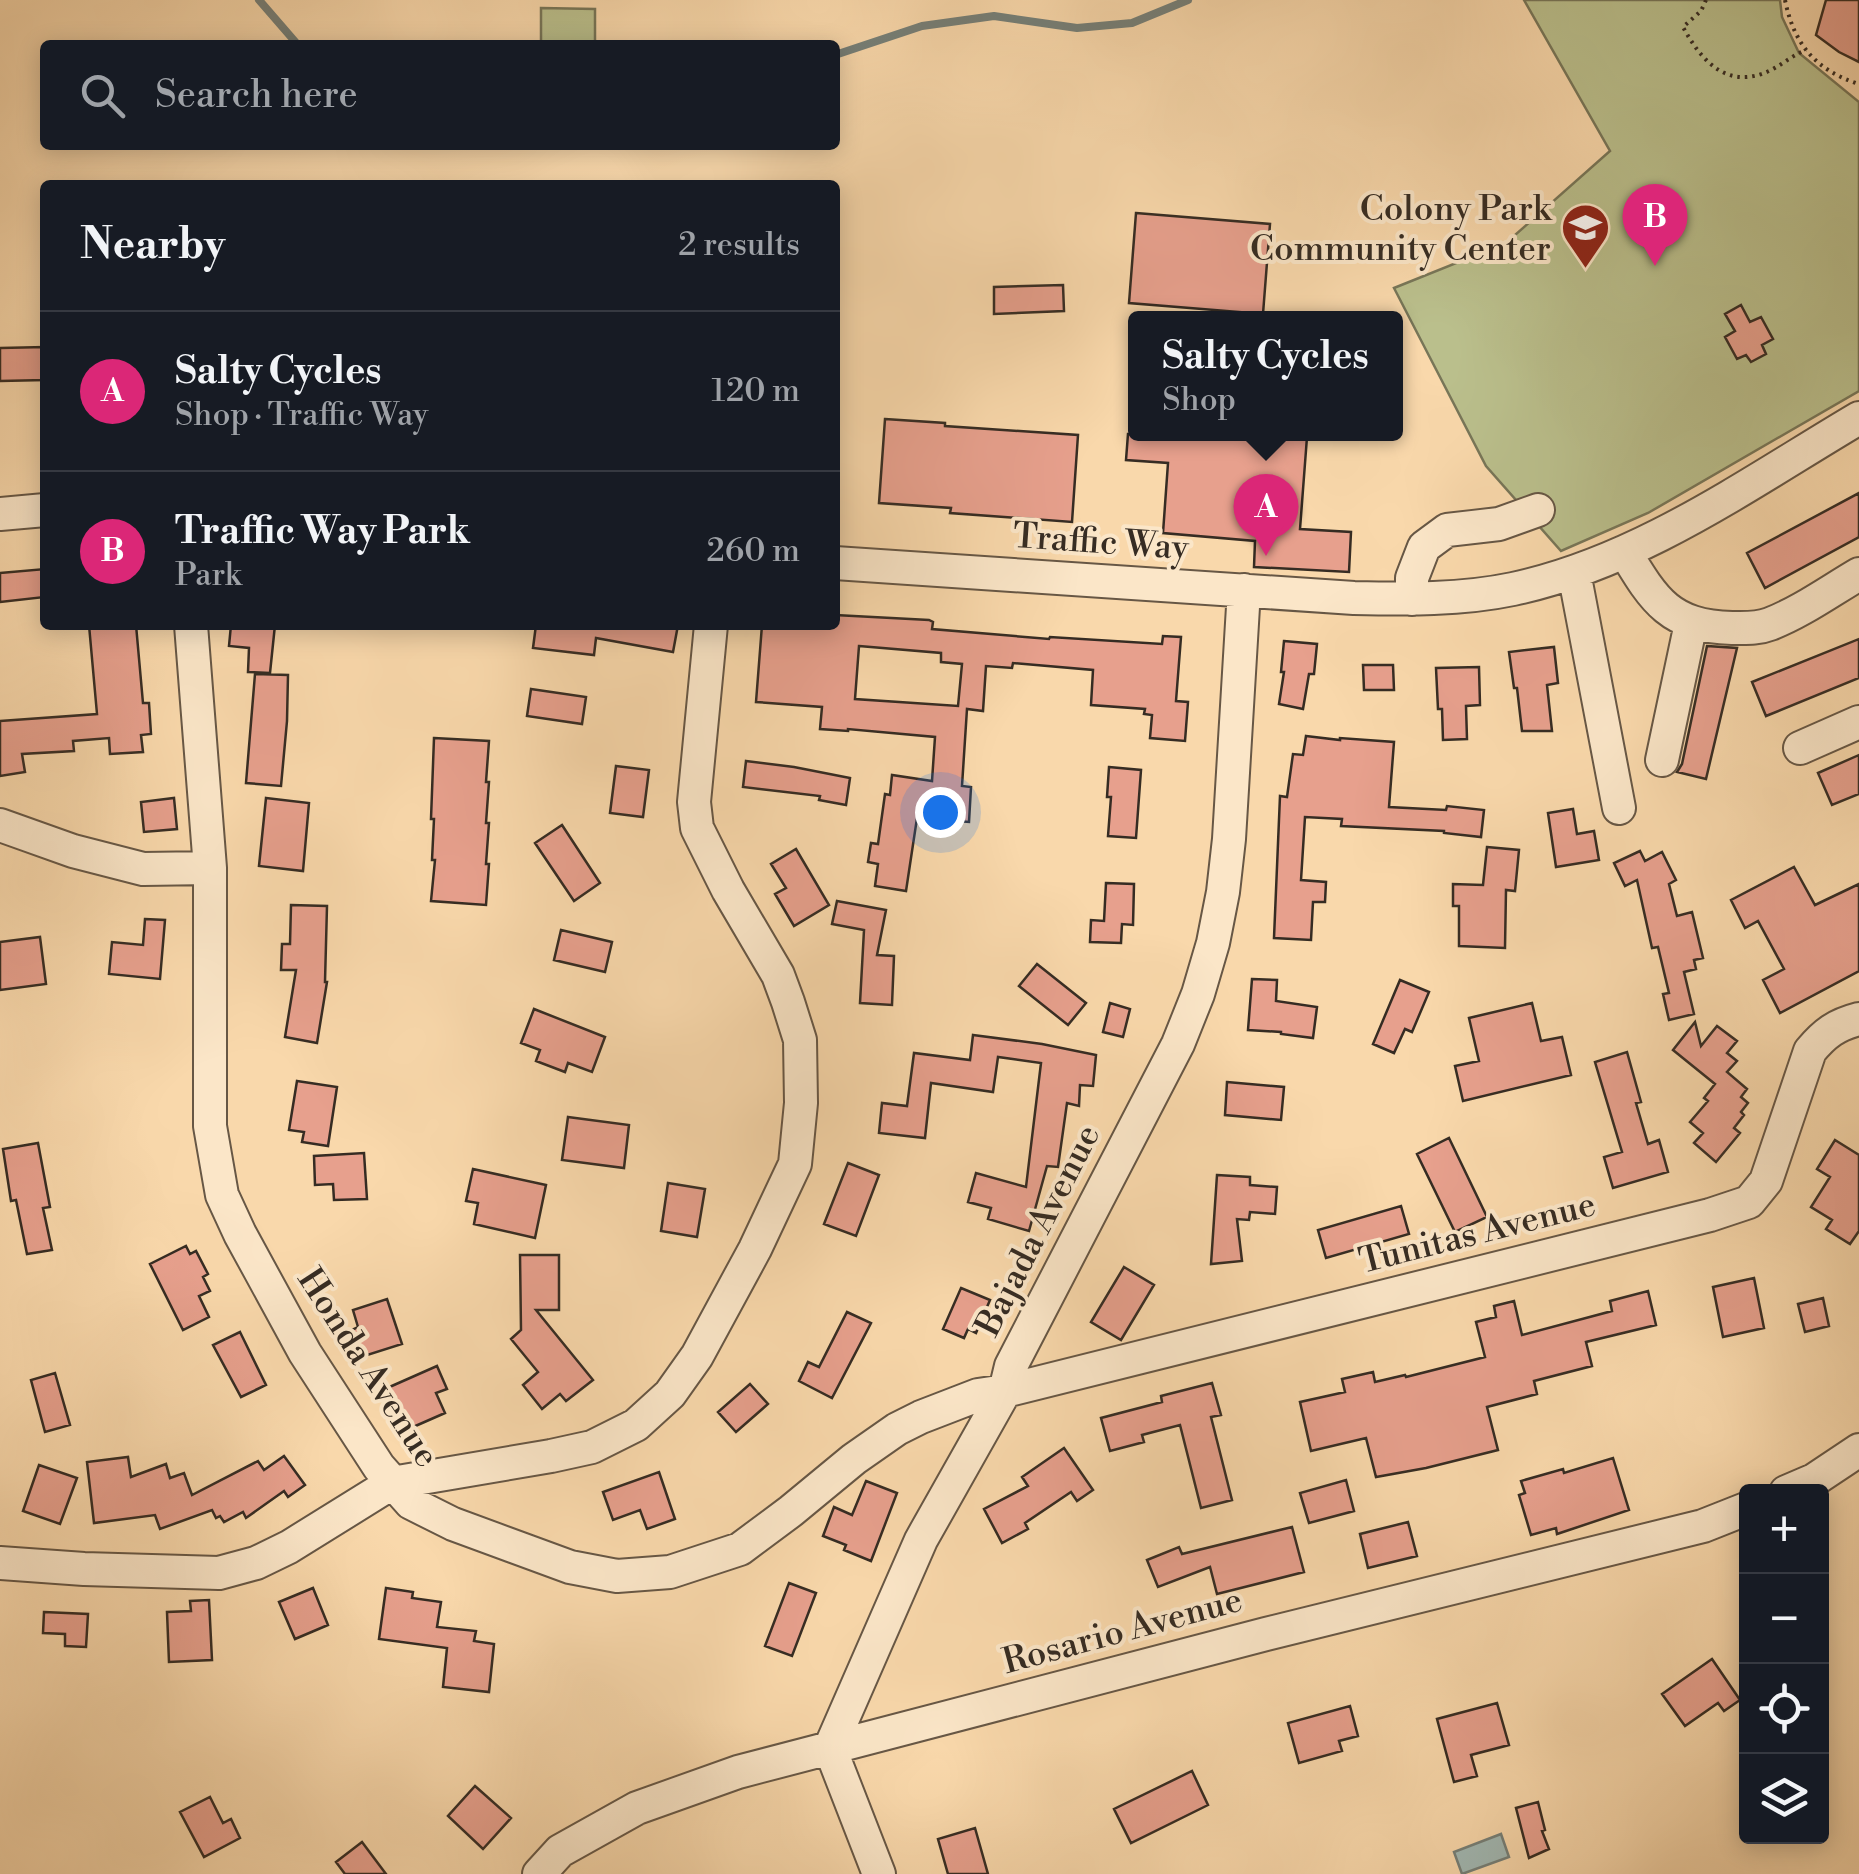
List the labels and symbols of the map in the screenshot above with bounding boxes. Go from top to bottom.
pin: B [1622,184,1688,266]
place label: Colony Park Community Center [1250,188,1553,271]
school or university icon: Colony Park Community Center [1560,202,1612,270]
pin: A [1234,474,1298,556]
street label: Traffic Way [1012,515,1191,570]
your location [915,787,966,838]
street label: Bajada Avenue [966,1118,1110,1344]
street label: Tunitas Avenue [1355,1183,1600,1284]
street label: Honda Avenue [287,1260,448,1475]
street label: Rosario Avenue [998,1579,1247,1684]

